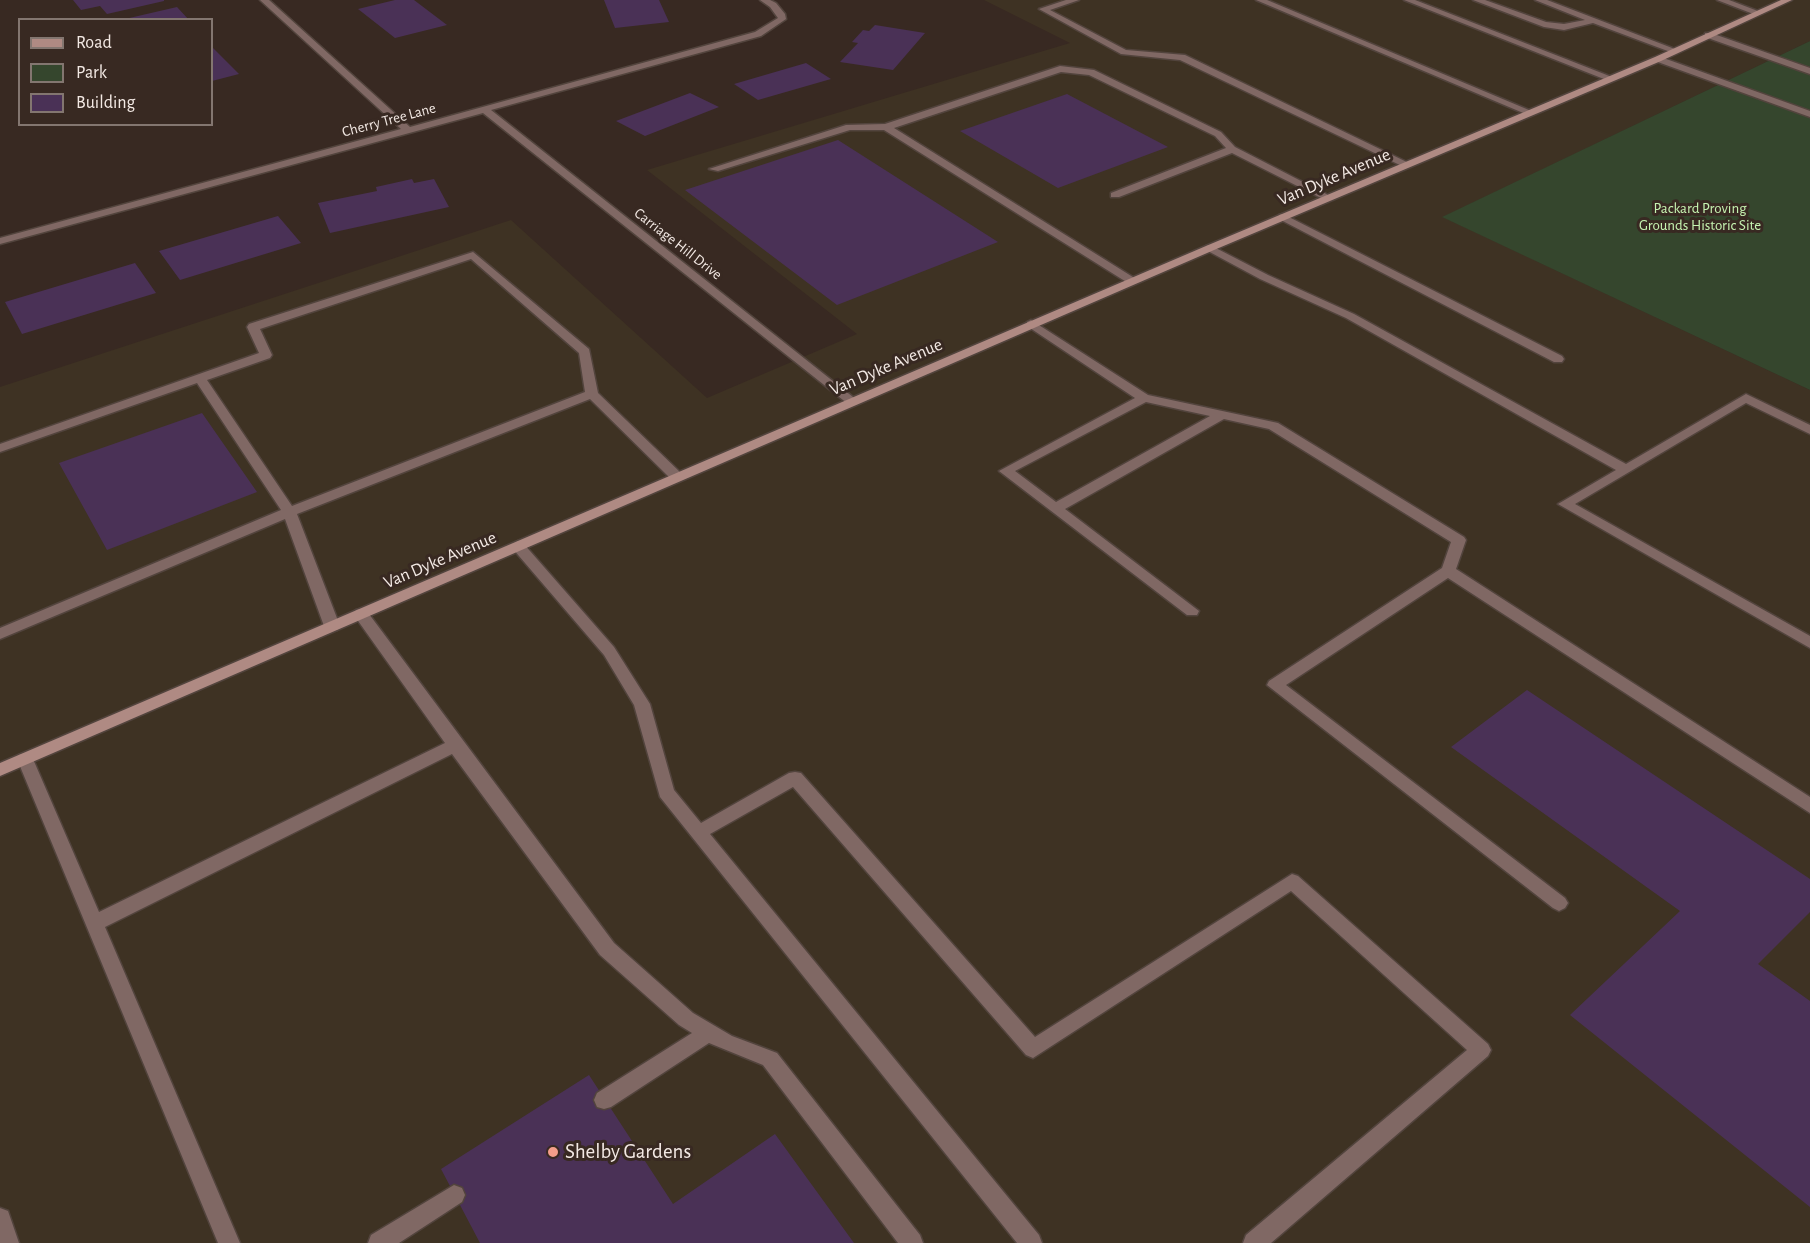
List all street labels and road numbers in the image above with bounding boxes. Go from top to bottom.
street label: Cherry Tree Lane [340,99,438,141]
street label: Van Dyke Avenue [1274,144,1394,210]
street label: Carriage Hill Drive [630,204,726,284]
street label: Van Dyke Avenue [826,334,946,400]
street label: Van Dyke Avenue [380,527,500,593]

